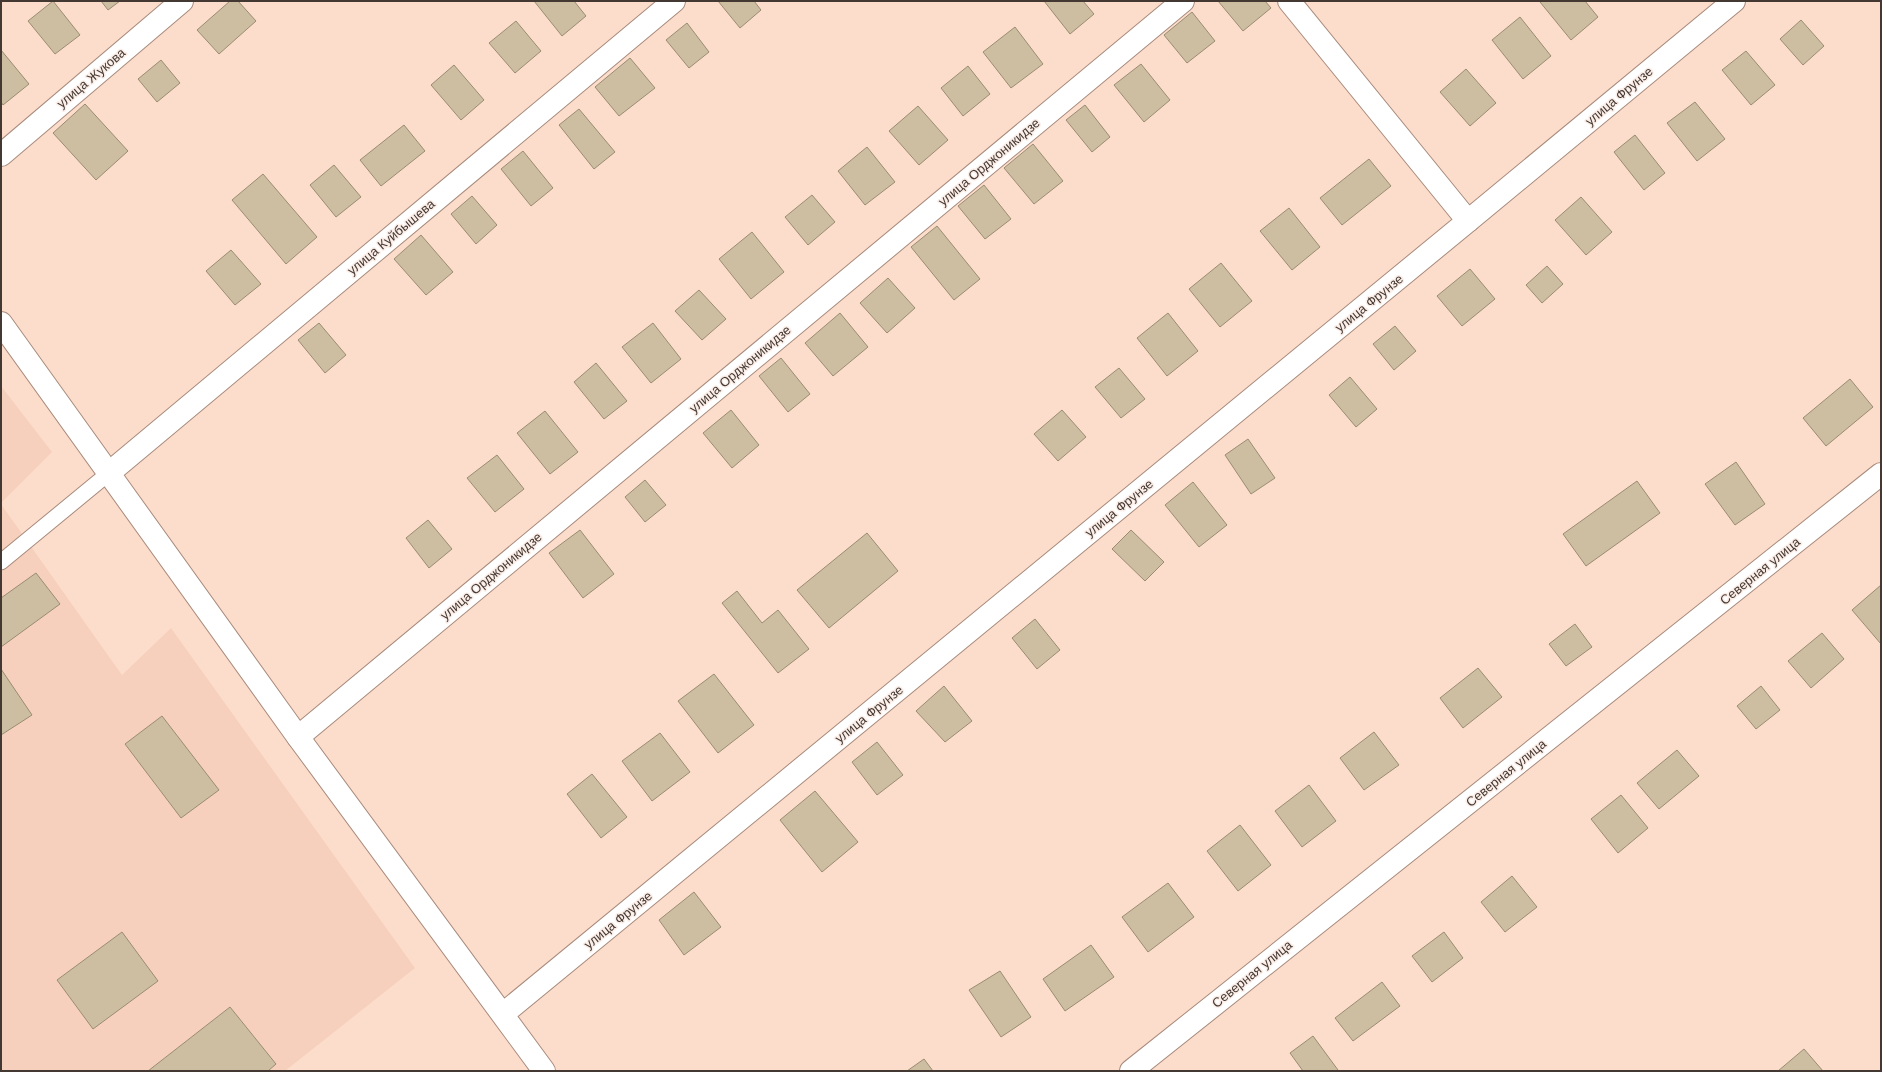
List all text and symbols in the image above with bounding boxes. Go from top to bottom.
street label: улица Жукова [54,45,129,111]
street label: улица Фрунзе [1582,64,1656,128]
street label: улица Орджоникидзе [935,115,1043,209]
street label: улица Куйбышева [344,196,438,278]
street label: улица Фрунзе [1332,271,1406,335]
street label: улица Орджоникидзе [686,322,794,416]
street label: улица Фрунзе [1082,476,1156,540]
street label: улица Орджоникидзе [437,529,545,623]
street label: Северная улица [1717,534,1804,608]
street label: улица Фрунзе [832,682,906,746]
street label: Северная улица [1463,736,1550,810]
street label: улица Фрунзе [581,888,655,952]
street label: Северная улица [1209,937,1296,1011]

